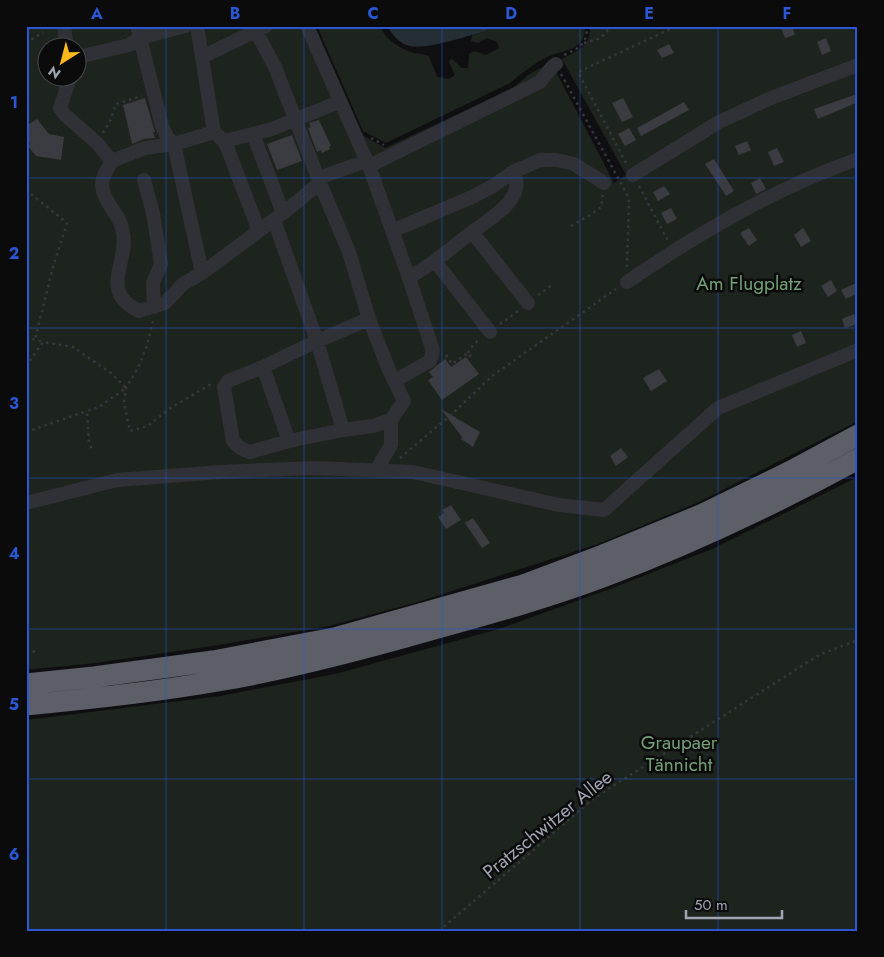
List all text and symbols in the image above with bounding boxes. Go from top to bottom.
text: A [90,2,103,25]
text: B [230,2,240,25]
text: C [367,2,379,25]
text: D [505,2,517,25]
text: E [644,2,654,25]
text: F [783,2,791,25]
north arrow [38,38,88,88]
text: N [44,61,65,84]
text: 1 [10,91,18,114]
text: 2 [9,242,19,265]
park label: Am Flugplatz [696,270,802,297]
text: 3 [9,392,19,415]
text: 4 [8,542,20,565]
text: 5 [9,693,19,716]
park label: Graupaer Tännicht [641,729,718,778]
street label: Pratzschwitzer Allee [477,764,618,885]
text: 6 [9,843,19,866]
scale bar [686,887,783,919]
text: 50 m [694,894,728,916]

